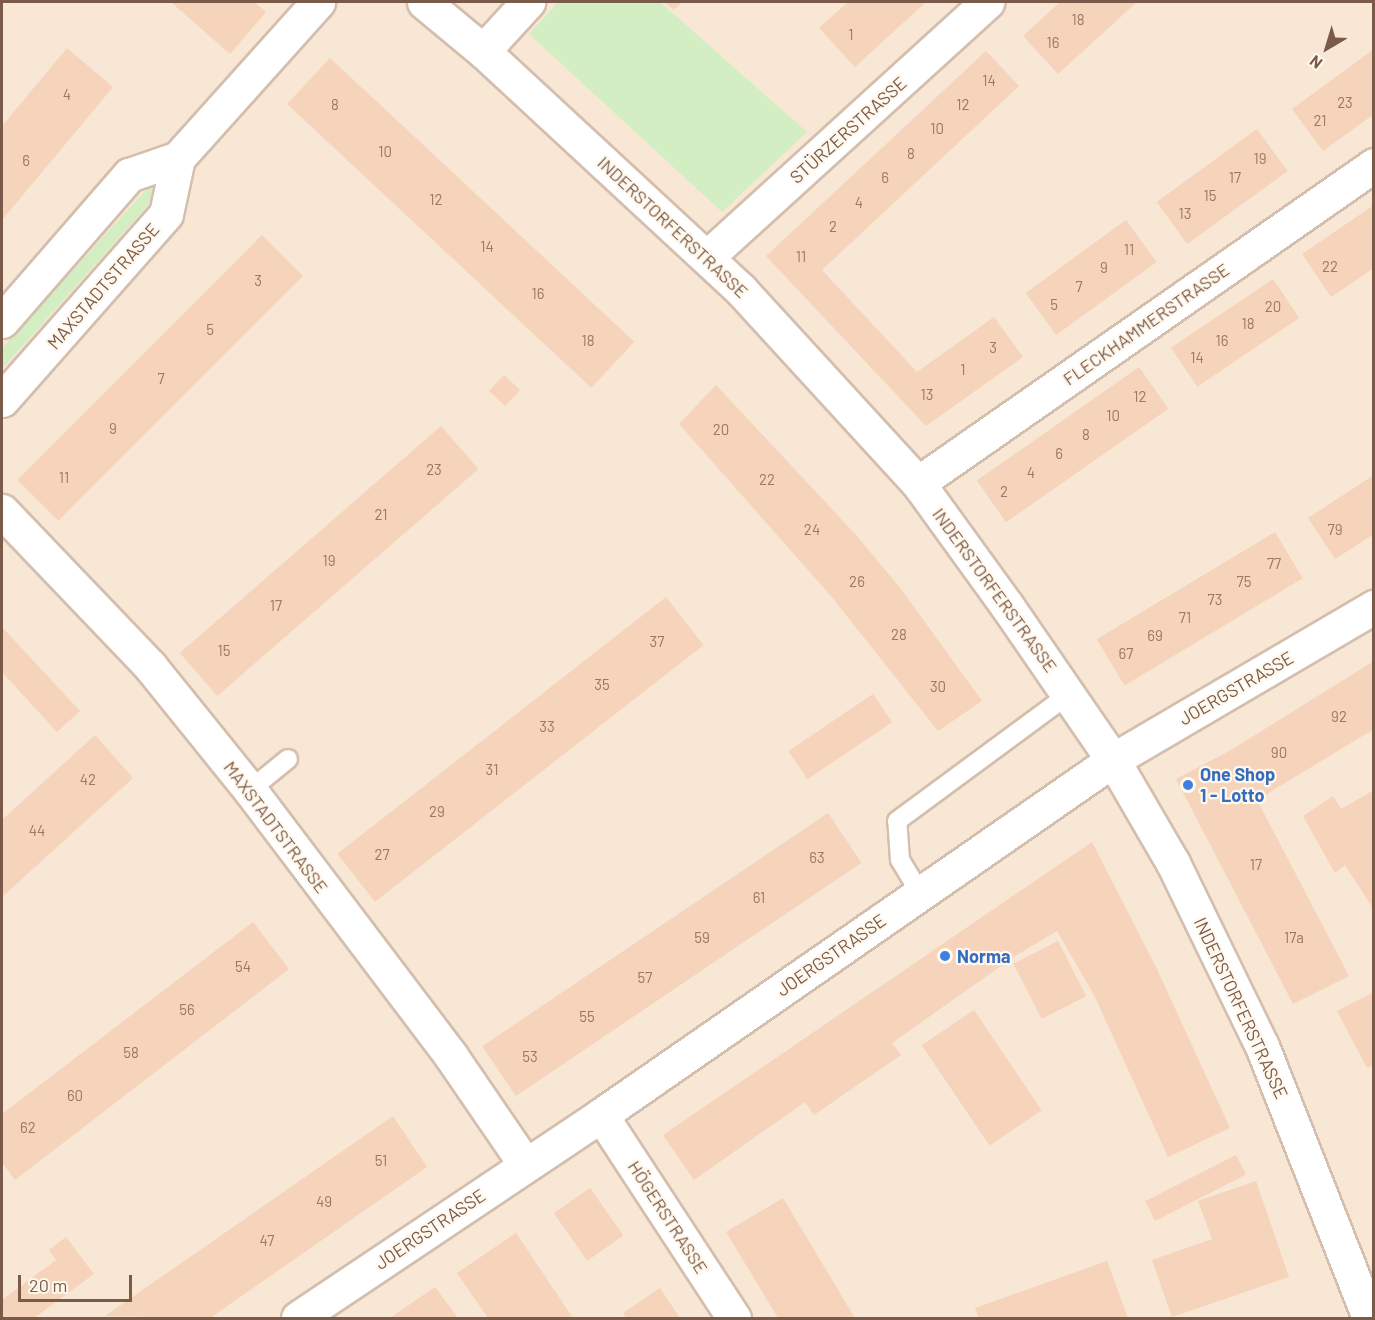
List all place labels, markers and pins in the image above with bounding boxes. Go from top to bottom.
place label: One Shop 1 - Lotto [1200,764,1275,806]
marker: One Shop 1 - Lotto [1181,778,1195,792]
place label: Norma [957,945,1010,967]
marker: Norma [938,949,952,963]

